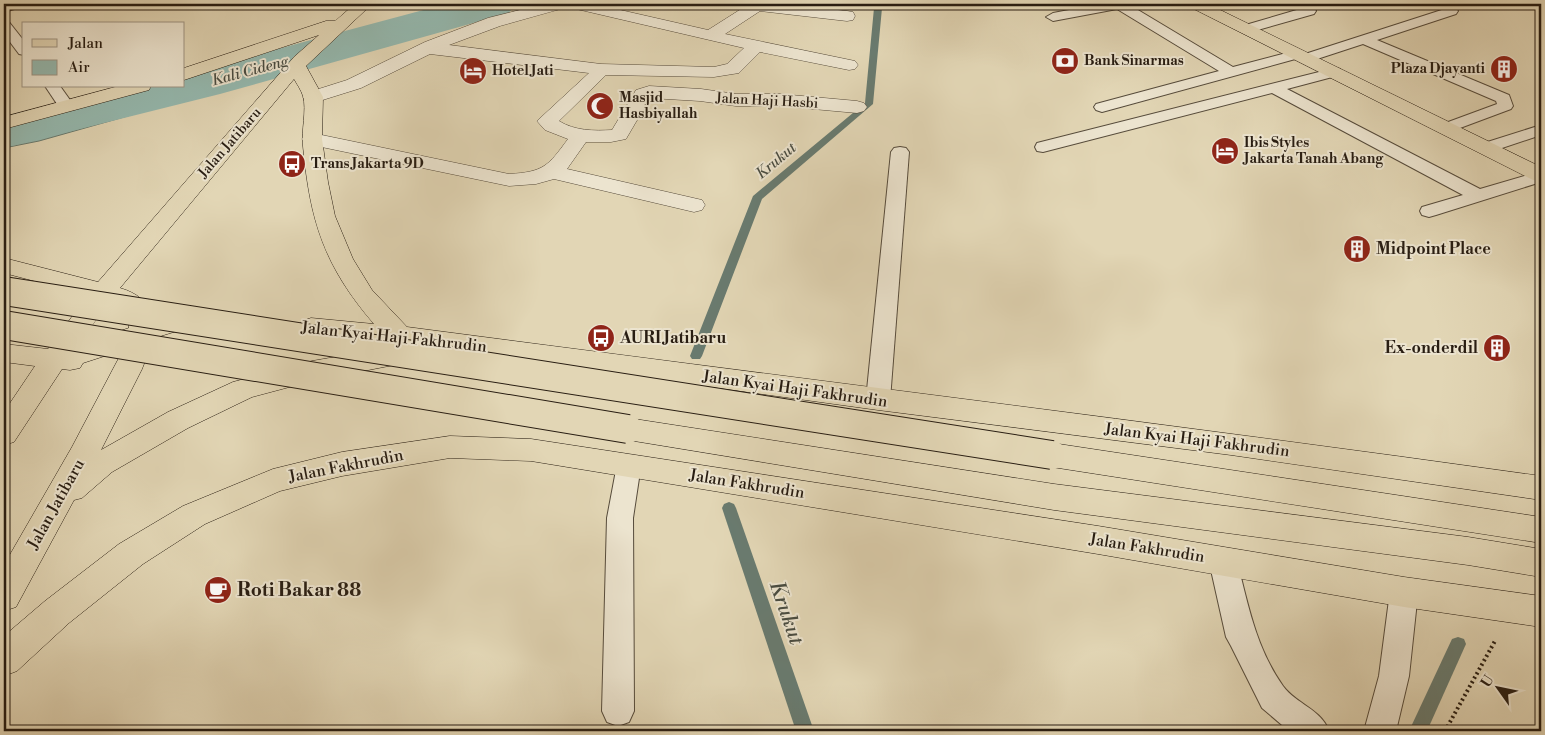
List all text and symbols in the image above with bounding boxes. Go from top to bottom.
legend [22,22,185,88]
text: Jalan [67,34,103,53]
bank icon: Bank Sinarmas [1050,46,1080,76]
water label: Kali Cideng [210,51,292,90]
place label: Bank Sinarmas [1084,52,1184,70]
building icon: Plaza Djayanti [1489,54,1519,84]
hotel icon: Hotel Jati [458,56,488,86]
text: Air [67,58,90,77]
place label: Plaza Djayanti [1391,60,1486,78]
place label: Hotel Jati [492,62,554,80]
place label: Masjid Hasbiyallah [619,89,698,123]
street label: Jalan Haji Hasbi [714,89,819,113]
mosque icon: Masjid Hasbiyallah [585,91,615,121]
street label: Jalan Jatibaru [194,104,266,183]
place label: Ibis Styles Jakarta Tanah Abang [1242,134,1384,168]
hotel icon: Ibis Styles Jakarta Tanah Abang [1210,136,1240,166]
water label: Krukut [752,138,801,183]
bus stop icon: Trans Jakarta 9D [277,149,307,179]
place label: Trans Jakarta 9D [311,155,424,173]
building icon: Midpoint Place [1342,234,1372,264]
place label: Midpoint Place [1376,239,1491,259]
street label: Jalan Kyai Haji Fakhrudin [299,317,488,357]
bus stop icon: AURI Jatibaru [586,323,616,353]
place label: AURI Jatibaru [619,328,727,348]
building icon: Ex-onderdil [1482,333,1512,363]
place label: Ex-onderdil [1385,338,1479,358]
street label: Jalan Kyai Haji Fakhrudin [700,366,889,412]
street label: Jalan Kyai Haji Fakhrudin [1102,419,1291,461]
street label: Jalan Fakhrudin [286,445,405,487]
street label: Jalan Jatibaru [23,455,89,553]
street label: Jalan Fakhrudin [687,465,807,503]
street label: Jalan Fakhrudin [1087,529,1207,567]
cafe icon: Roti Bakar 88 [203,575,233,605]
place label: Roti Bakar 88 [237,578,361,602]
water label: Krukut [763,578,809,649]
north arrow [1472,662,1522,712]
text: U [1477,672,1499,691]

